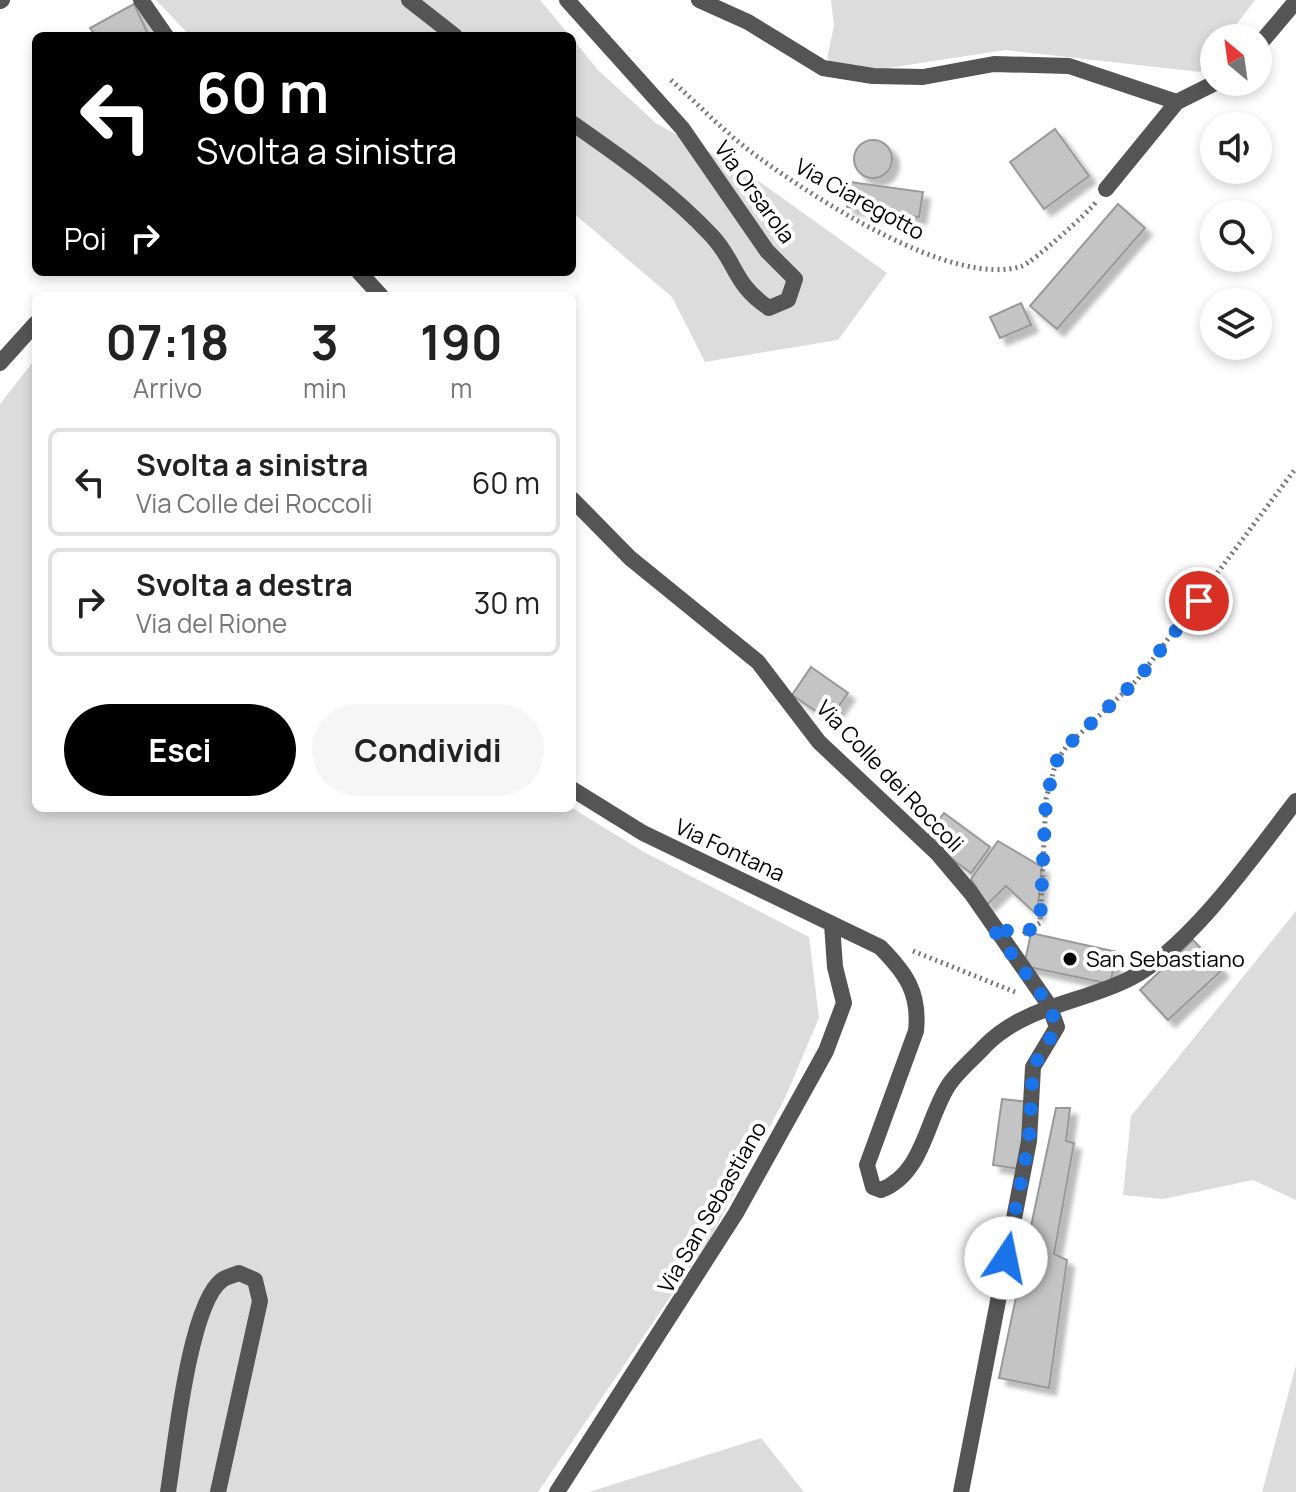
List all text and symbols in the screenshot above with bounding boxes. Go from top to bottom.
north arrow [1200,24,1272,96]
map controls [1200,24,1272,360]
text: 60 m [196,53,329,130]
icon: left [64,64,168,168]
button: sound [1200,112,1272,184]
text: Svolta a sinistra [196,126,457,175]
street label: Via Orsarola [708,135,802,249]
street label: Via Ciaregotto [790,151,930,247]
button: search [1200,200,1272,272]
icon: right [123,216,167,260]
text: Poi [64,218,107,259]
button: layers [1200,288,1272,360]
text: 07:18 [105,309,230,374]
text: 3 [311,309,339,374]
text: 190 [420,309,503,374]
text: Arrivo [133,370,202,406]
text: min [303,370,347,406]
text: m [450,370,472,406]
text: Svolta a sinistra [136,444,368,485]
icon: left [68,460,112,504]
text: 60 m [472,462,540,503]
text: Via Colle dei Roccoli [136,485,373,521]
text: Svolta a destra [136,564,353,605]
pin [1165,567,1233,635]
icon: arrive [1177,579,1221,623]
icon: right [68,580,112,624]
text: 30 m [474,582,540,623]
text: Via del Rione [136,605,287,641]
street label: Via Colle dei Roccoli [810,694,970,858]
button: Esci [64,704,296,796]
button: Condividi [312,704,544,796]
street label: Via Fontana [670,812,790,888]
place label: San Sebastiano [1086,944,1245,974]
marker: San Sebastiano [1061,950,1079,968]
street label: Via San Sebastiano [651,1116,773,1298]
position arrow [964,1216,1048,1300]

